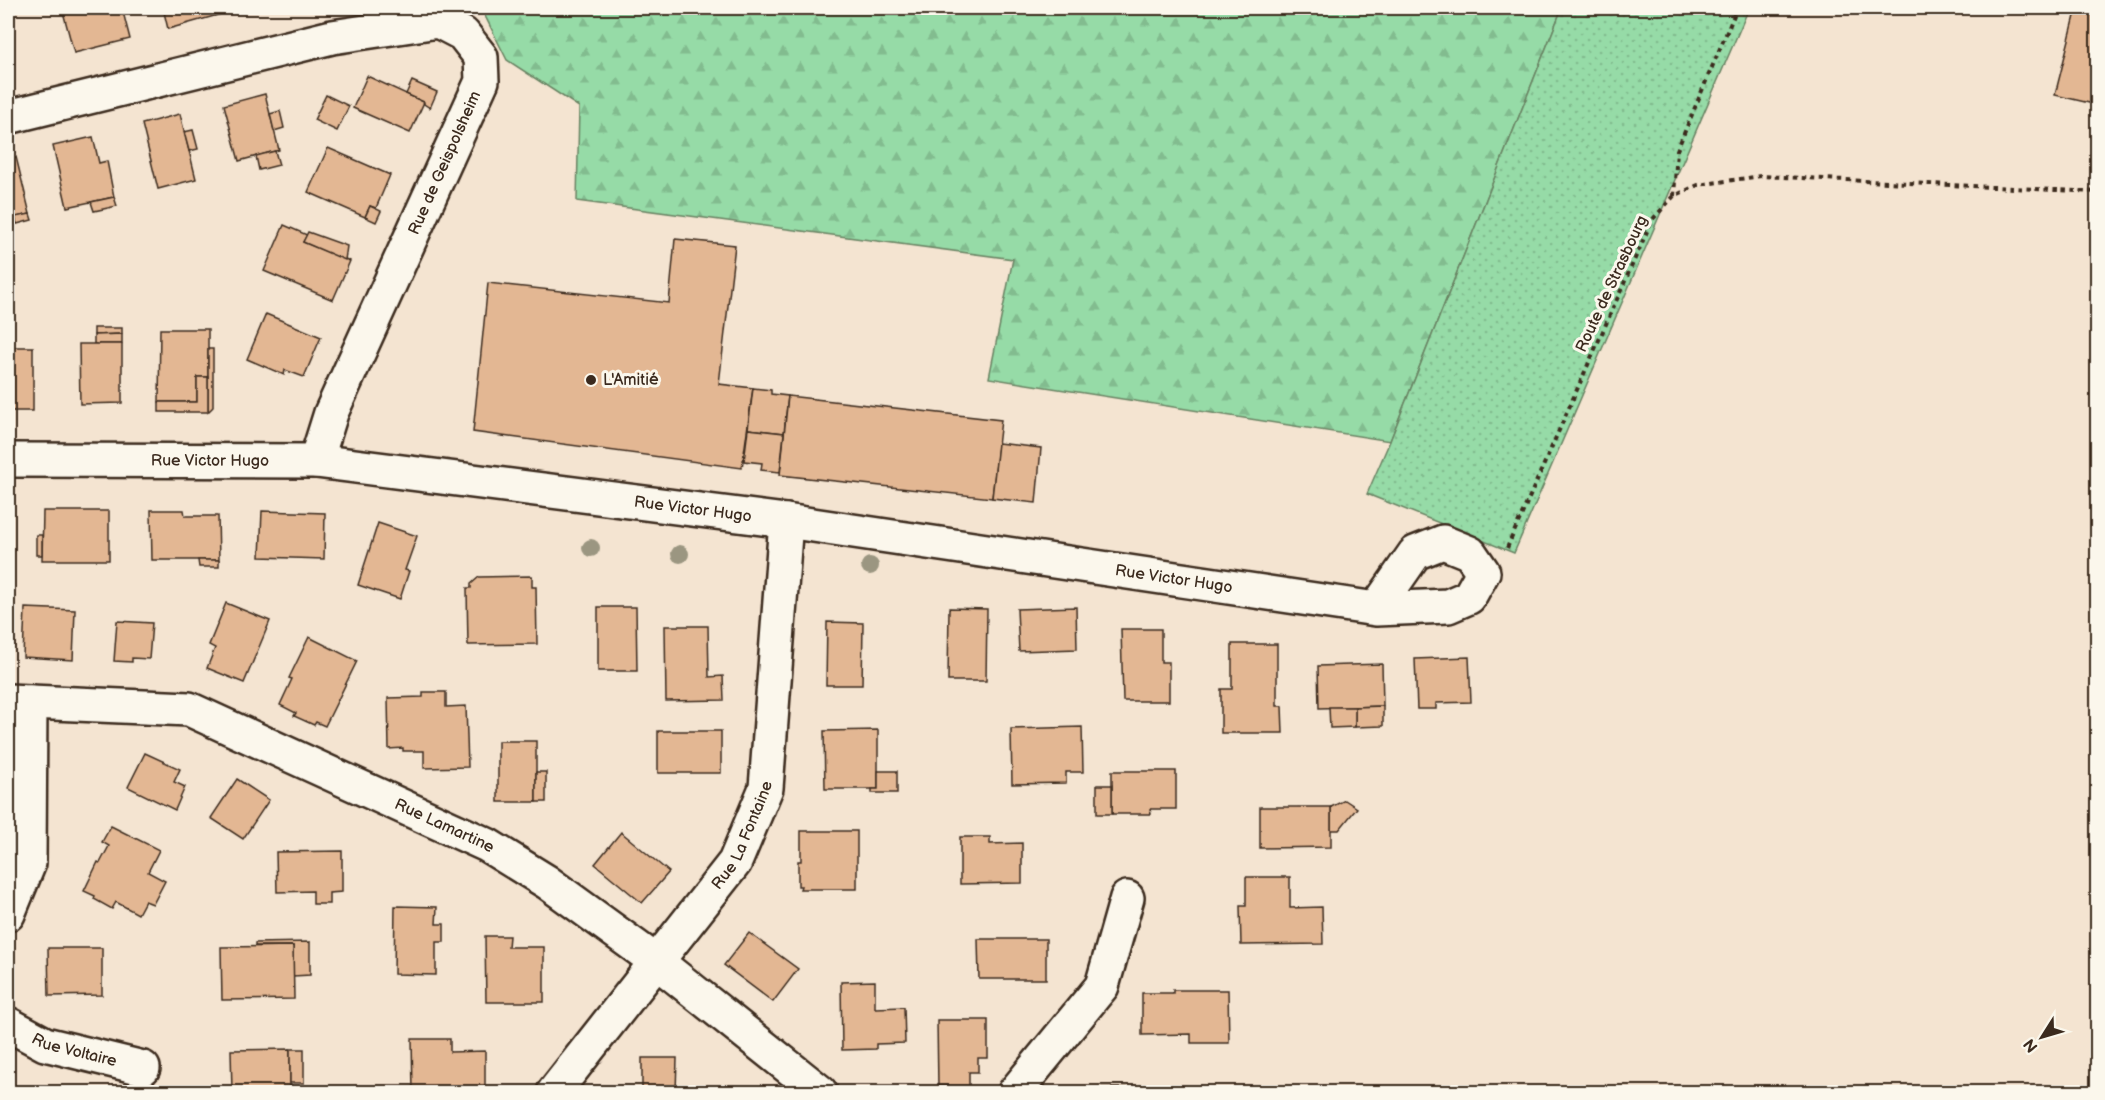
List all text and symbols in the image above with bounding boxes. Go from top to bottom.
street label: Rue de Geispolsheim [405,88,485,238]
street label: Route de Strasbourg [1572,213,1652,355]
place label: L'Amitié [603,371,659,390]
marker: L'Amitié [584,373,598,387]
street label: Rue Victor Hugo [151,451,269,470]
street label: Rue Victor Hugo [633,492,753,526]
street label: Rue Victor Hugo [1114,561,1234,597]
street label: Rue La Fontaine [708,780,776,893]
street label: Rue Lamartine [392,795,498,857]
north arrow [2012,1007,2072,1067]
street label: Rue Voltaire [28,1029,119,1071]
text: N [2020,1035,2042,1056]

